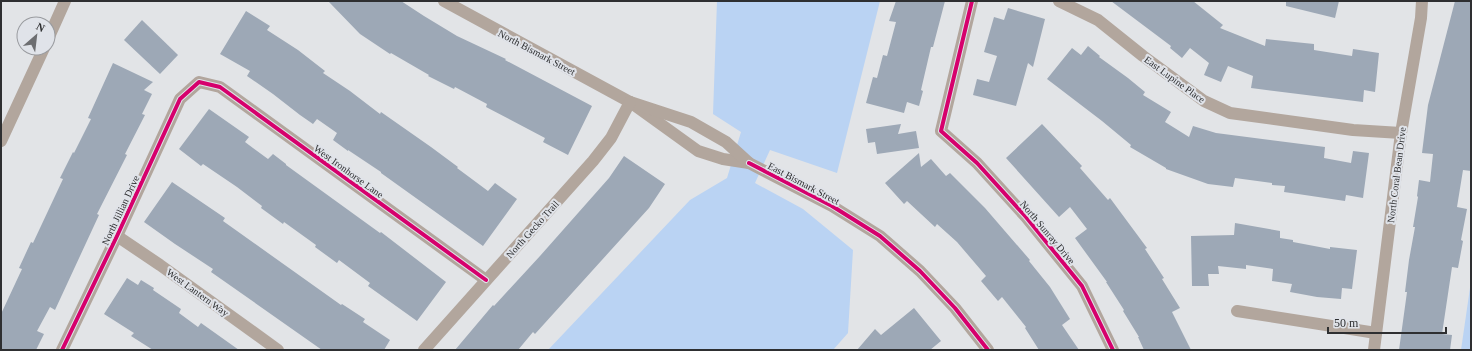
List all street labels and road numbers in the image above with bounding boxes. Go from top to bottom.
street label: North Bismark Street [496,28,577,77]
street label: East Lupine Place [1142,54,1208,105]
street label: North Coral Bean Drive [1385,126,1408,224]
street label: West Ironhorse Lane [312,143,386,201]
street label: East Bismark Street [766,160,842,207]
street label: North Jillian Drive [100,173,142,247]
street label: North Gecko Trail [504,198,561,260]
street label: North Sunray Drive [1018,198,1078,267]
street label: West Lantern Way [165,266,231,319]

